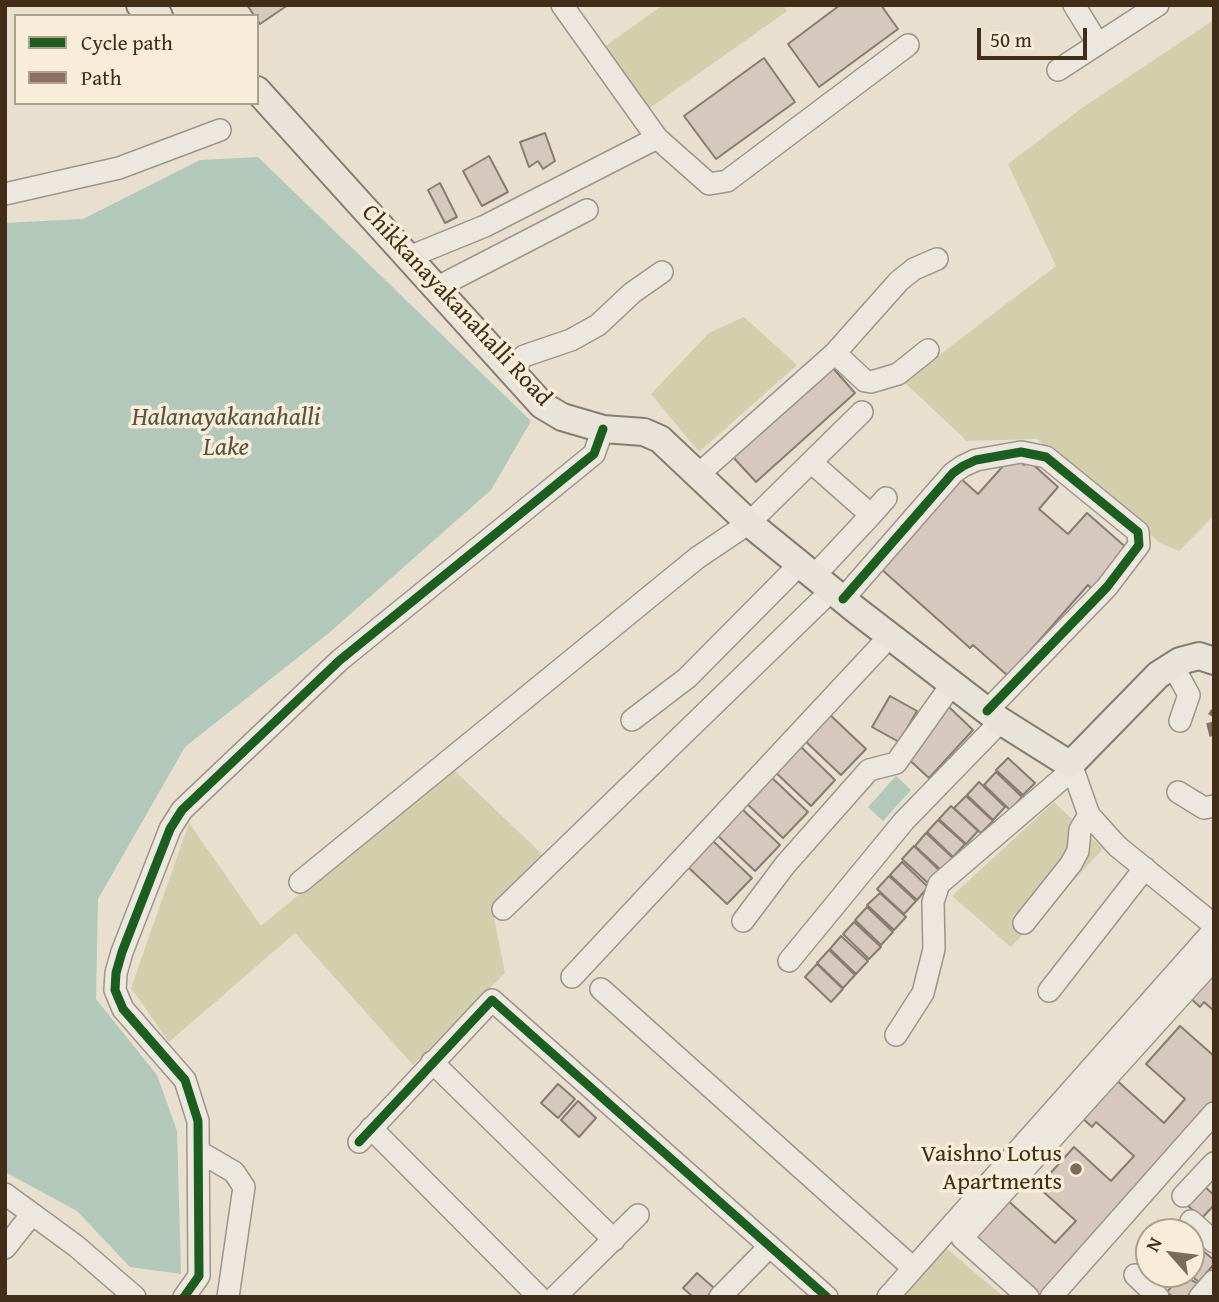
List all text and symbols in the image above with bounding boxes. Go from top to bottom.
legend [14,14,259,105]
scale bar [981,14,1091,58]
text: 50 m [990,24,1032,55]
text: Cycle path [81,27,173,58]
text: Path [81,62,121,93]
street label: Chikkanayakanahalli Road [355,199,557,413]
water label: Halanayakanahalli Lake [132,402,320,464]
place label: Vaishno Lotus Apartments [921,1141,1062,1197]
marker: Vaishno Lotus Apartments [1068,1161,1084,1177]
north arrow [1135,1218,1205,1288]
text: N [1138,1232,1169,1256]

